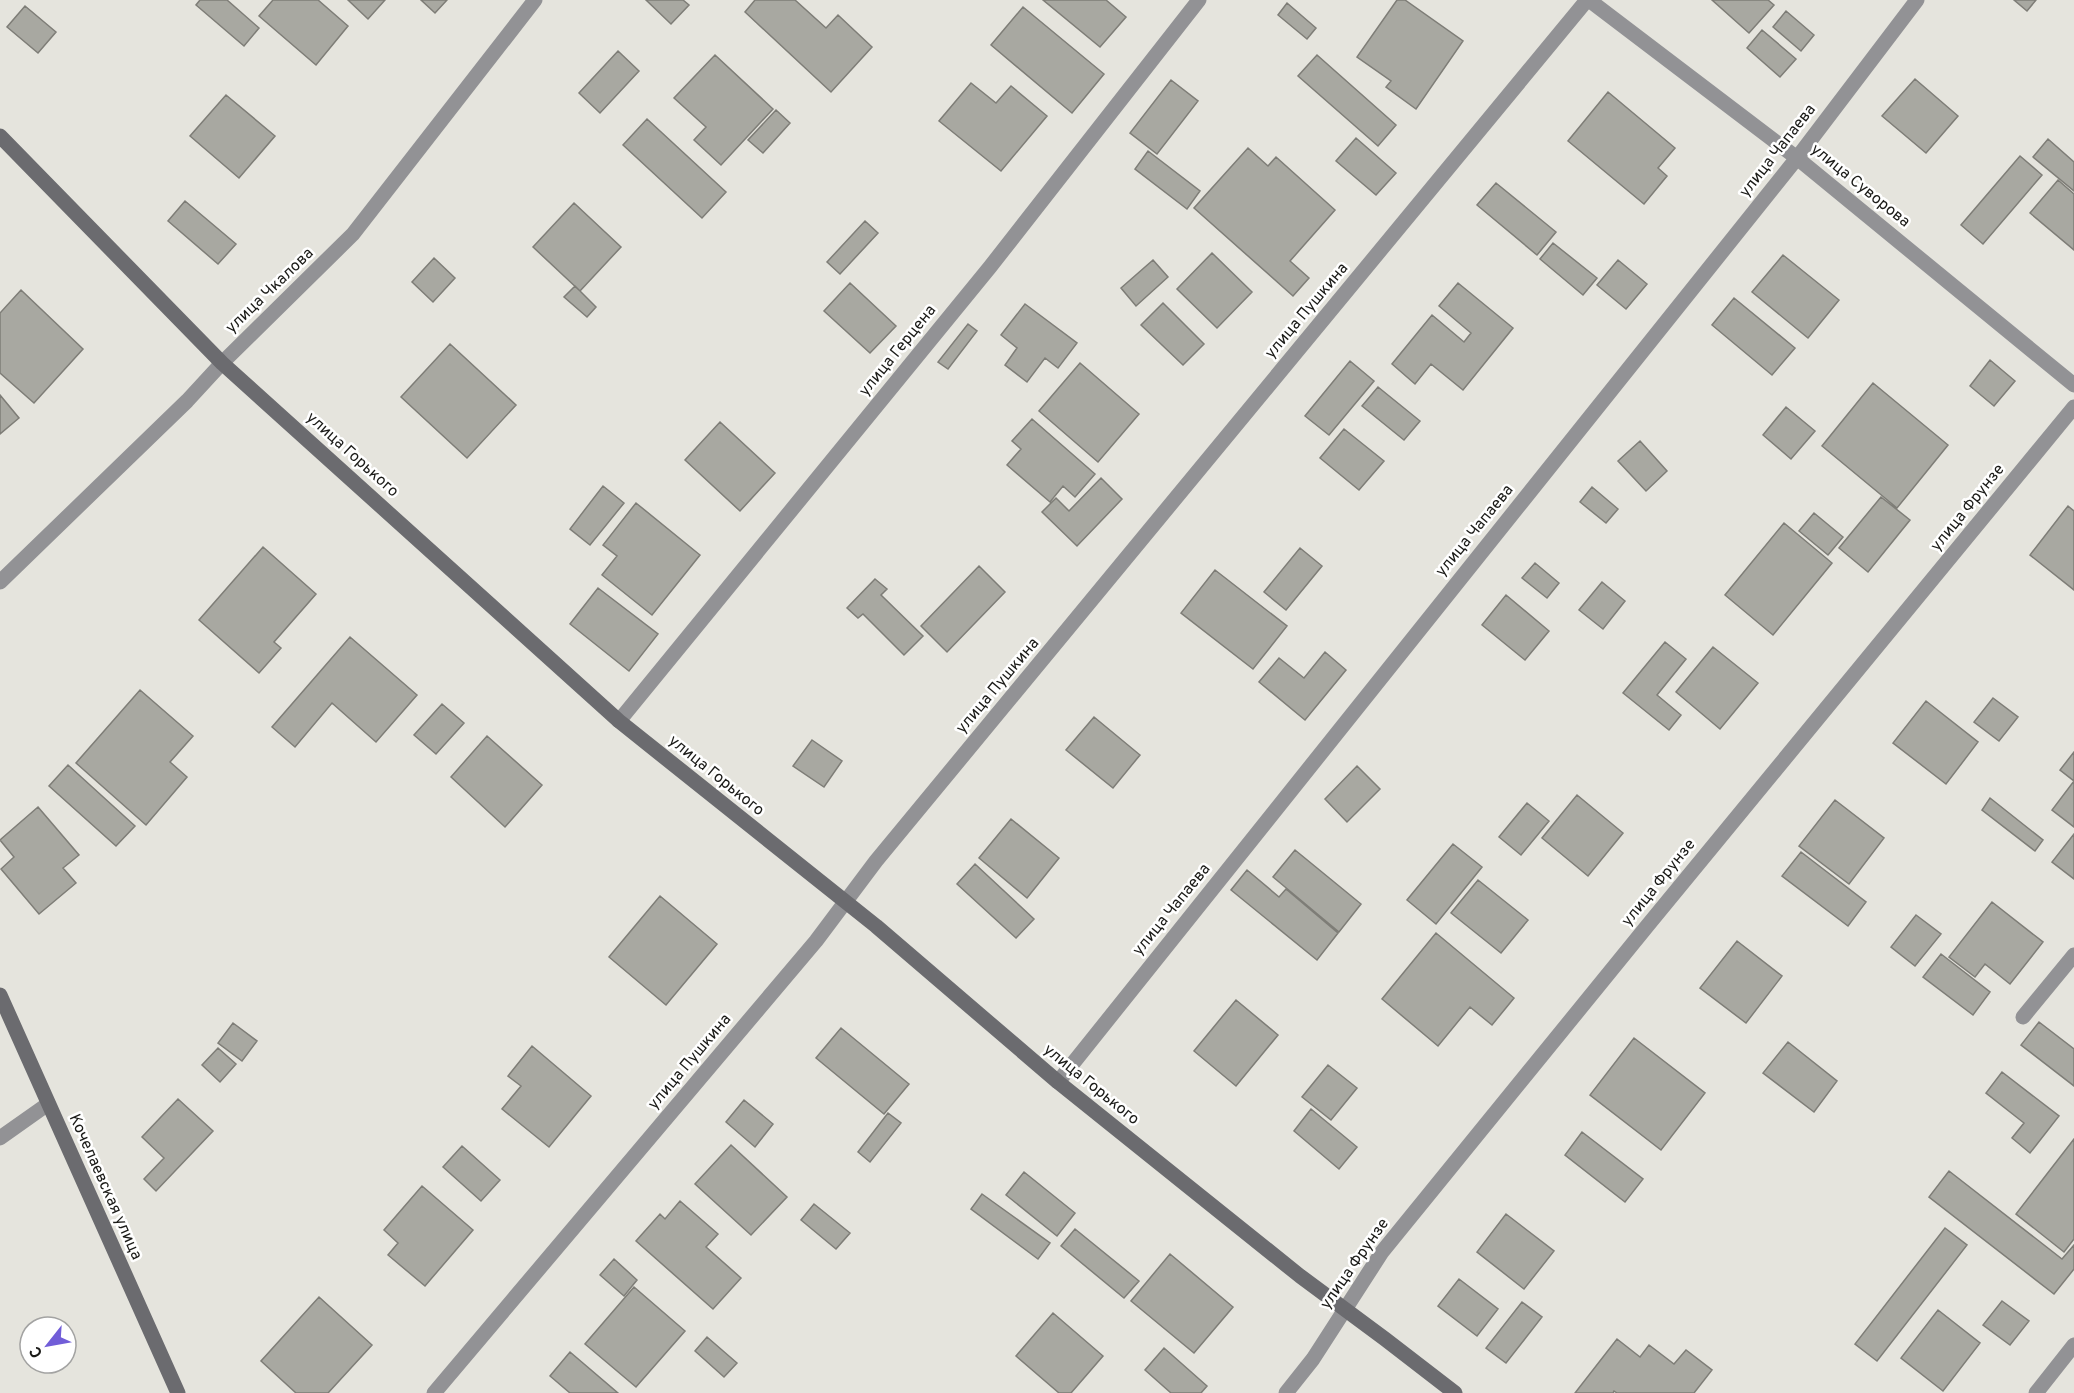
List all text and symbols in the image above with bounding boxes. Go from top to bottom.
street label: улица Чапаева [1735,100,1821,202]
street label: улица Суворова [1806,140,1914,232]
street label: улица Чкалова [222,244,318,338]
street label: улица Пушкина [1261,259,1353,363]
street label: улица Герцена [855,301,941,401]
street label: улица Горького [302,408,402,502]
street label: улица Фрунзе [1927,460,2009,556]
street label: улица Чапаева [1432,481,1518,581]
street label: улица Пушкина [952,634,1044,738]
street label: улица Горького [664,731,768,821]
street label: улица Фрунзе [1618,835,1700,931]
street label: улица Чапаева [1129,860,1215,960]
street label: улица Пушкина [644,1010,736,1114]
street label: улица Горького [1039,1040,1143,1130]
street label: Кочелаевская улица [64,1111,146,1263]
street label: улица Фрунзе [1316,1215,1394,1313]
north arrow [18,1315,78,1375]
text: С [26,1342,48,1361]

